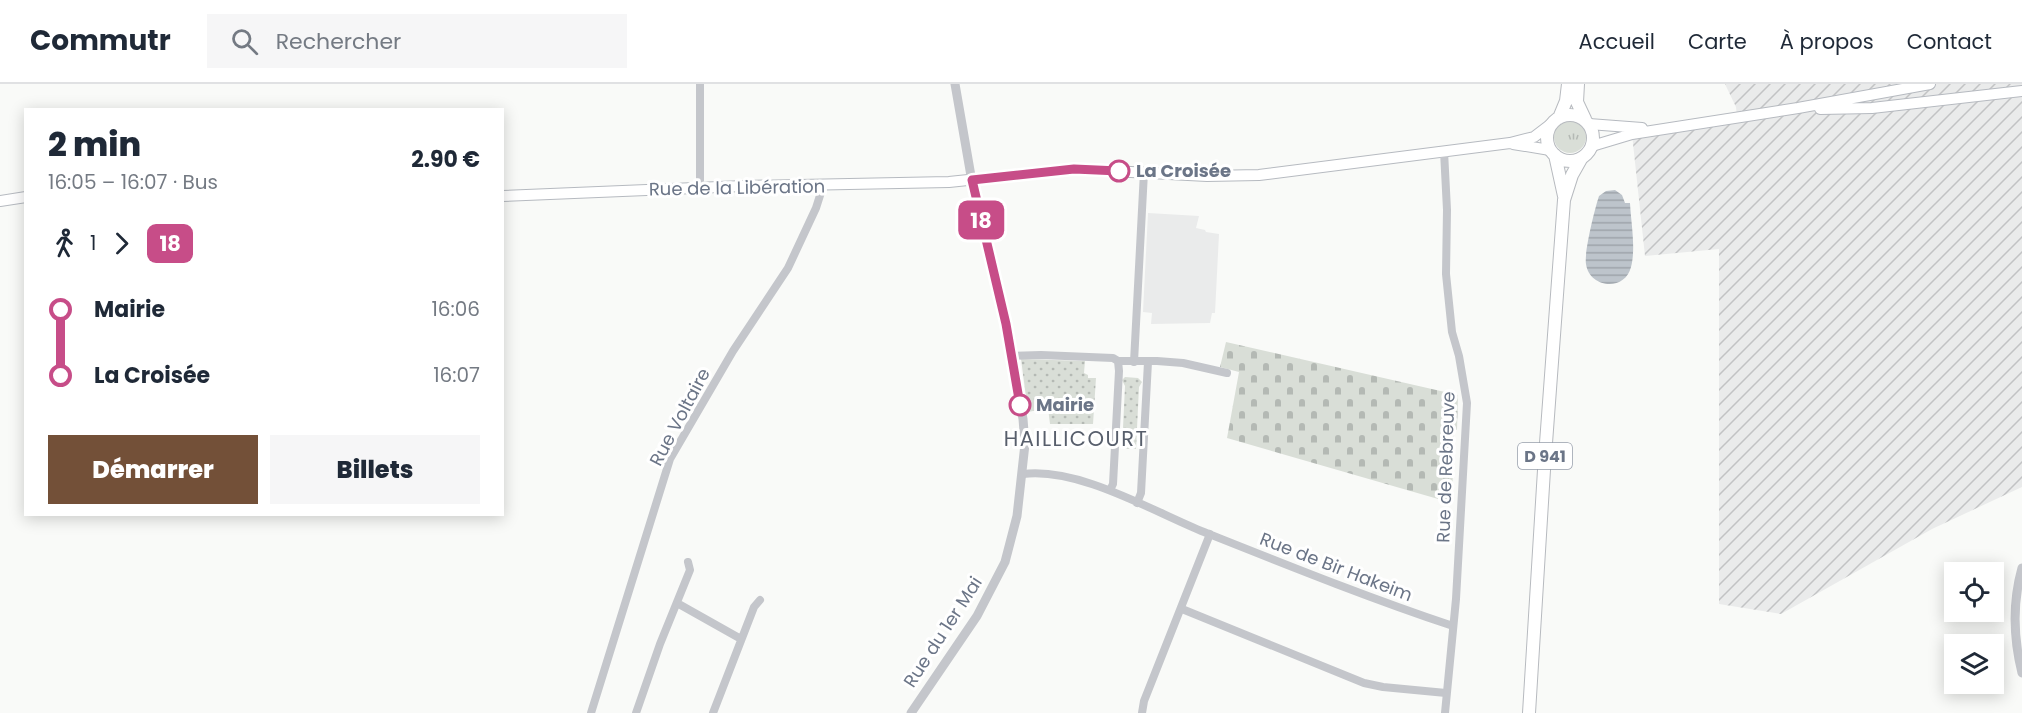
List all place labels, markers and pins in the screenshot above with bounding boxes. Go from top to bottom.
place label: La Croisée [1136,158,1231,183]
marker: La Croisée [1108,160,1130,182]
place label: Mairie [1036,392,1094,417]
marker: Mairie [1009,394,1031,416]

